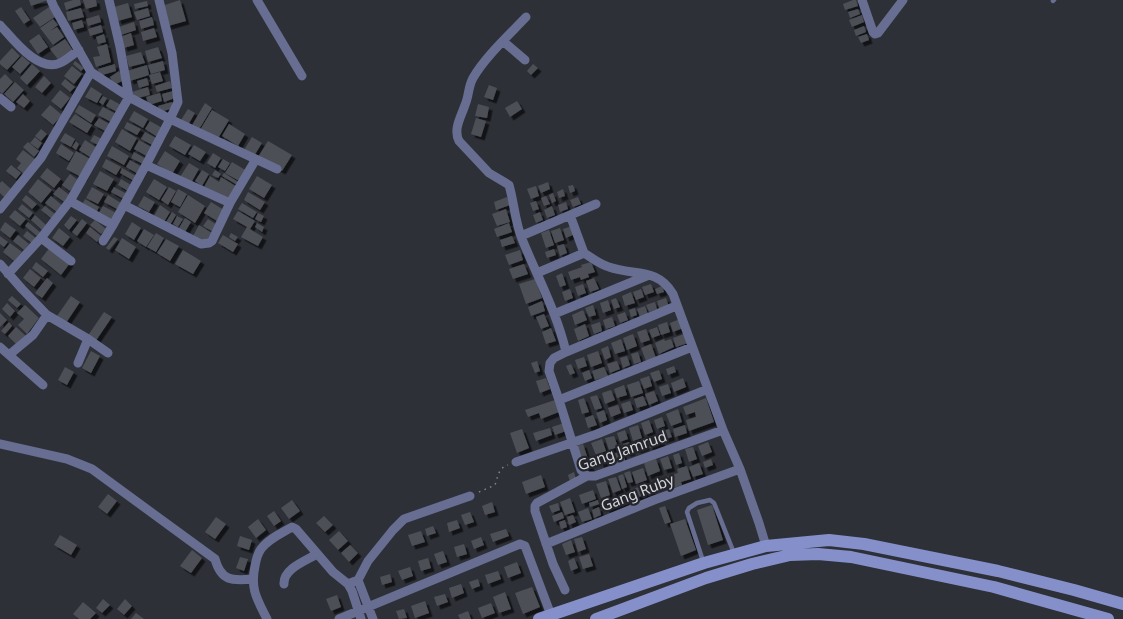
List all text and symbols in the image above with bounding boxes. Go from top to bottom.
street label: Gang Jamrud [575,425,669,475]
street label: Gang Ruby [598,469,677,515]

